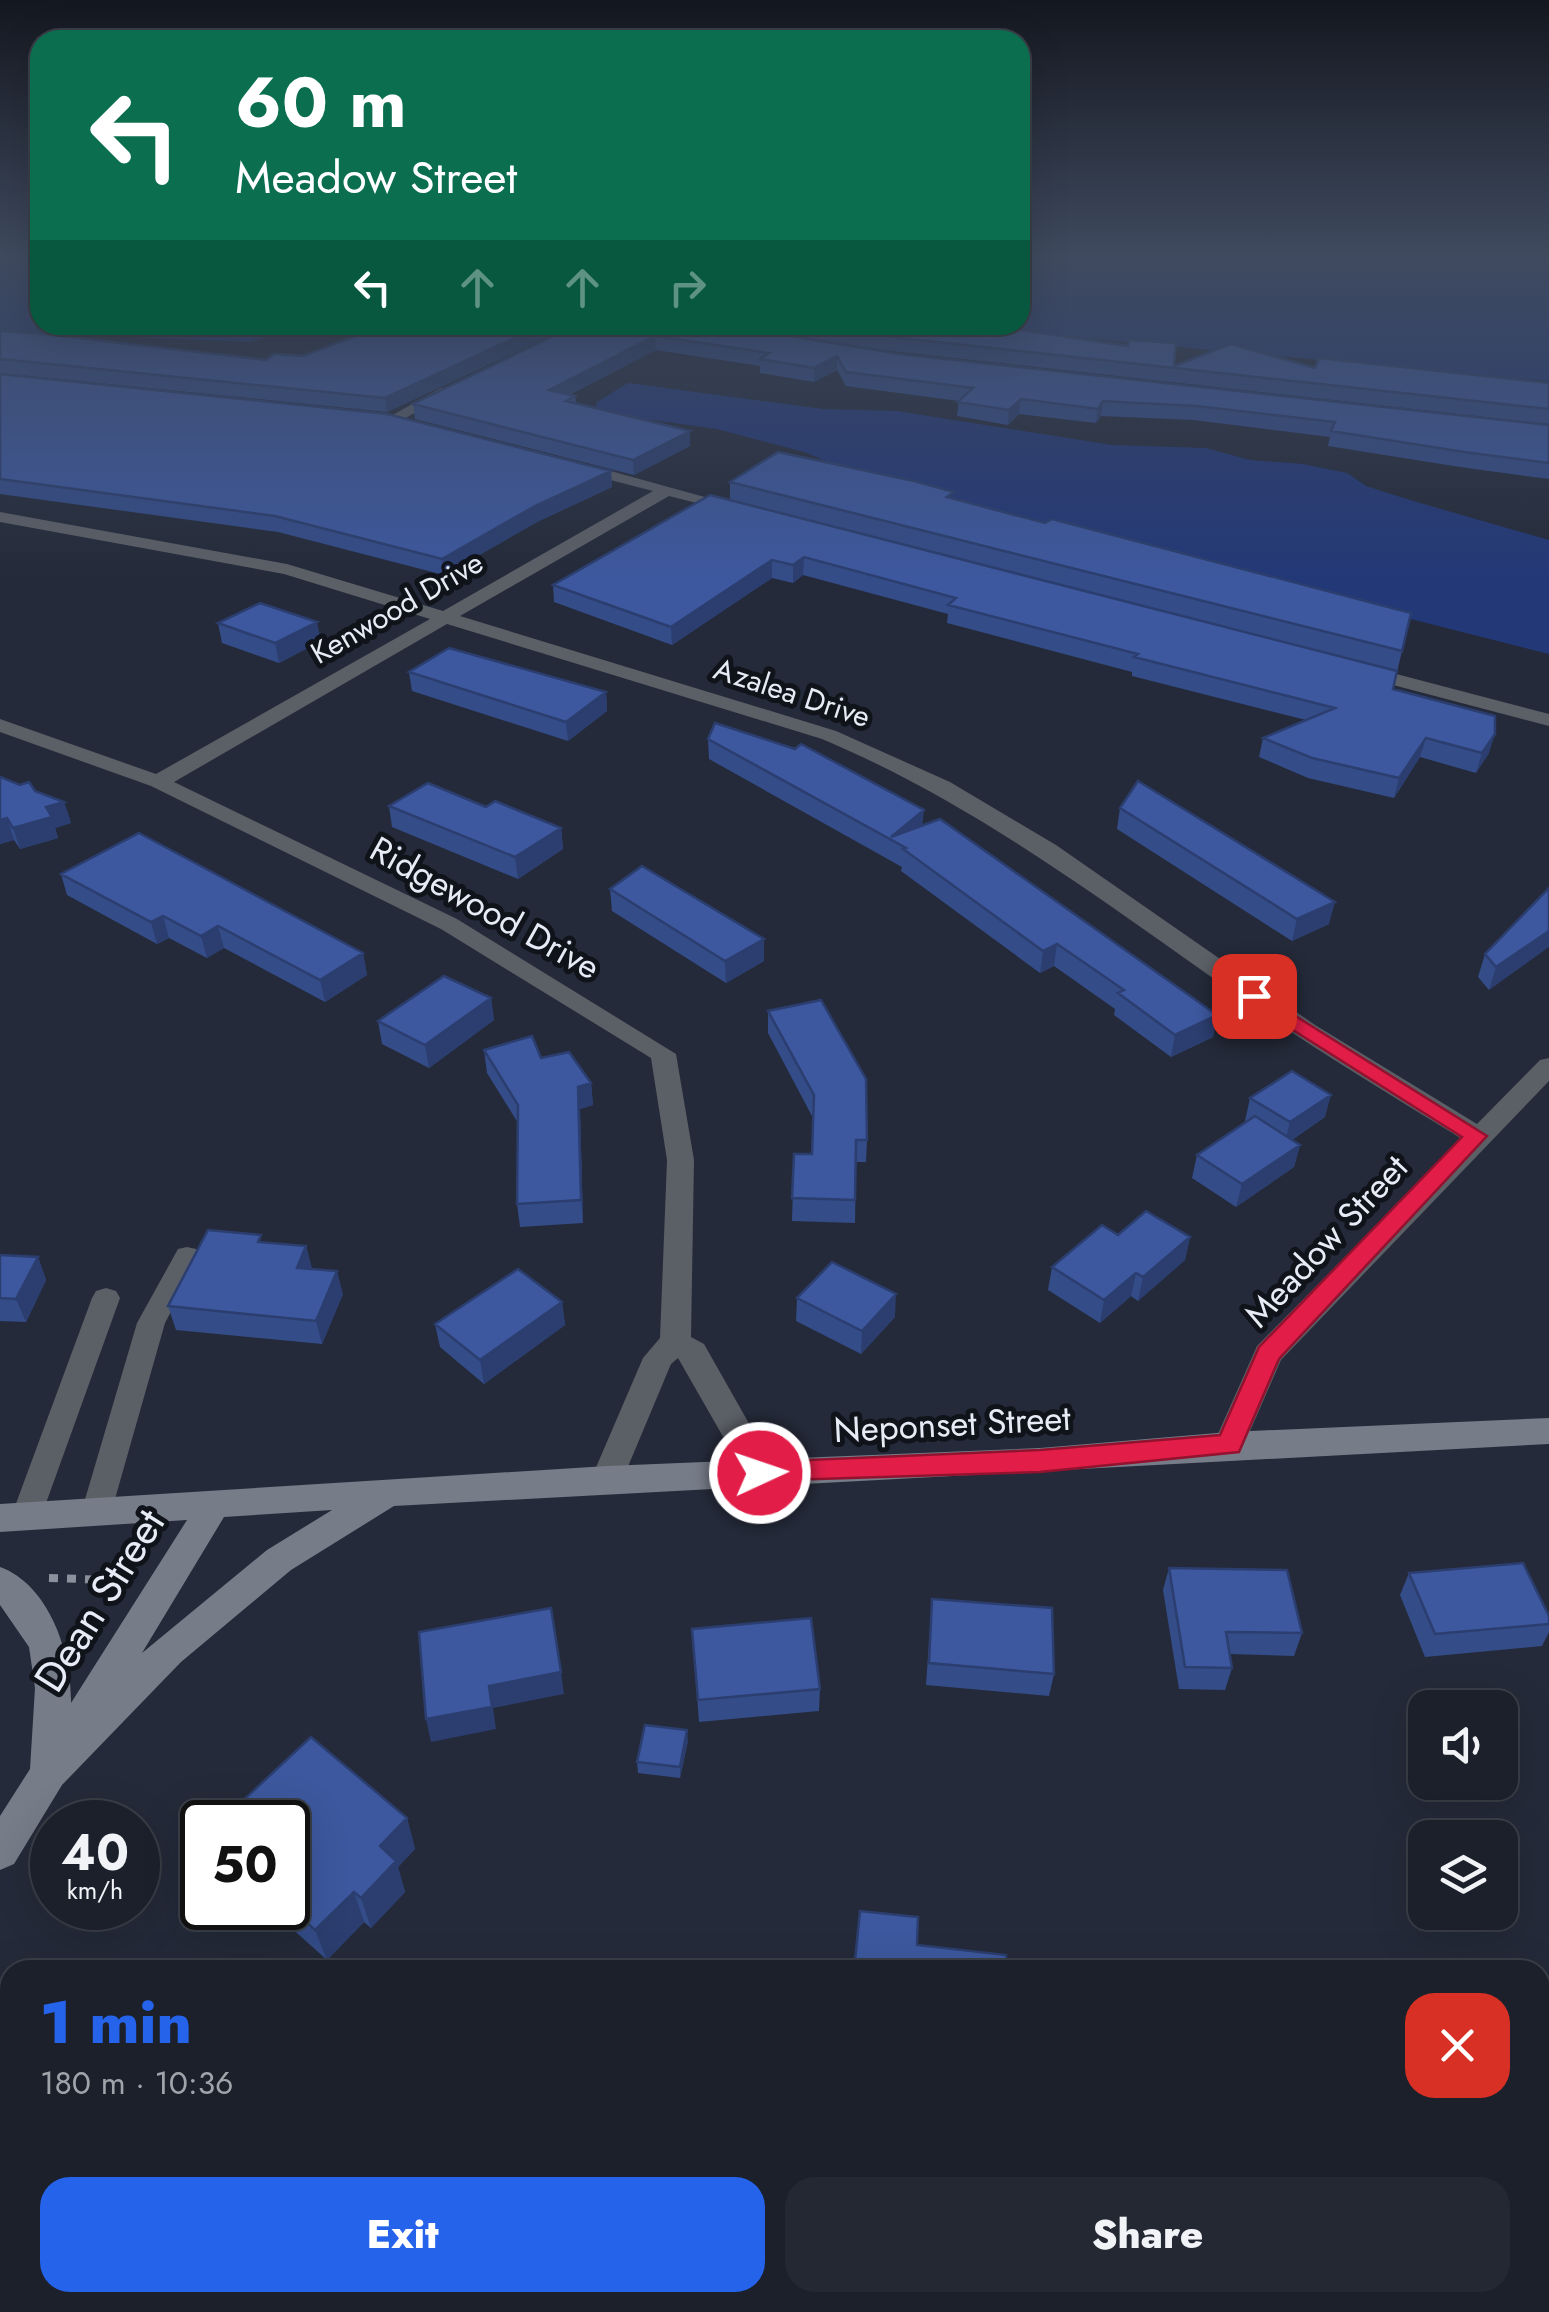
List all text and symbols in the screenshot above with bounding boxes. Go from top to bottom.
text: 60 m [235,52,407,153]
icon: left [70,70,200,200]
text: Meadow Street [235,145,517,210]
icon: left [345,260,400,315]
icon: ahead [450,260,505,315]
icon: ahead [555,260,610,315]
icon: right [660,260,715,315]
street label: Kenwood Drive [303,541,491,674]
street label: Azalea Drive [708,647,876,738]
street label: Ridgewood Drive [361,824,609,992]
pin [1212,954,1297,1039]
icon: arrive [1227,969,1282,1024]
street label: Meadow Street [1233,1143,1420,1338]
street label: Neponset Street [832,1393,1072,1455]
position arrow [708,1421,812,1525]
street label: Dean Street [19,1497,180,1703]
map controls [1408,1690,1518,1930]
button: sound [1408,1690,1518,1800]
speed limit sign: 50 [180,1800,310,1930]
text: 40 [61,1816,129,1889]
button: layers [1408,1820,1518,1930]
text: km/h [67,1872,123,1908]
text: 1 min [40,1979,192,2066]
button: close [1405,1993,1510,2098]
text: 180 m · 10:36 [40,2060,234,2106]
button: Exit [40,2177,765,2292]
button: Share [785,2177,1510,2292]

